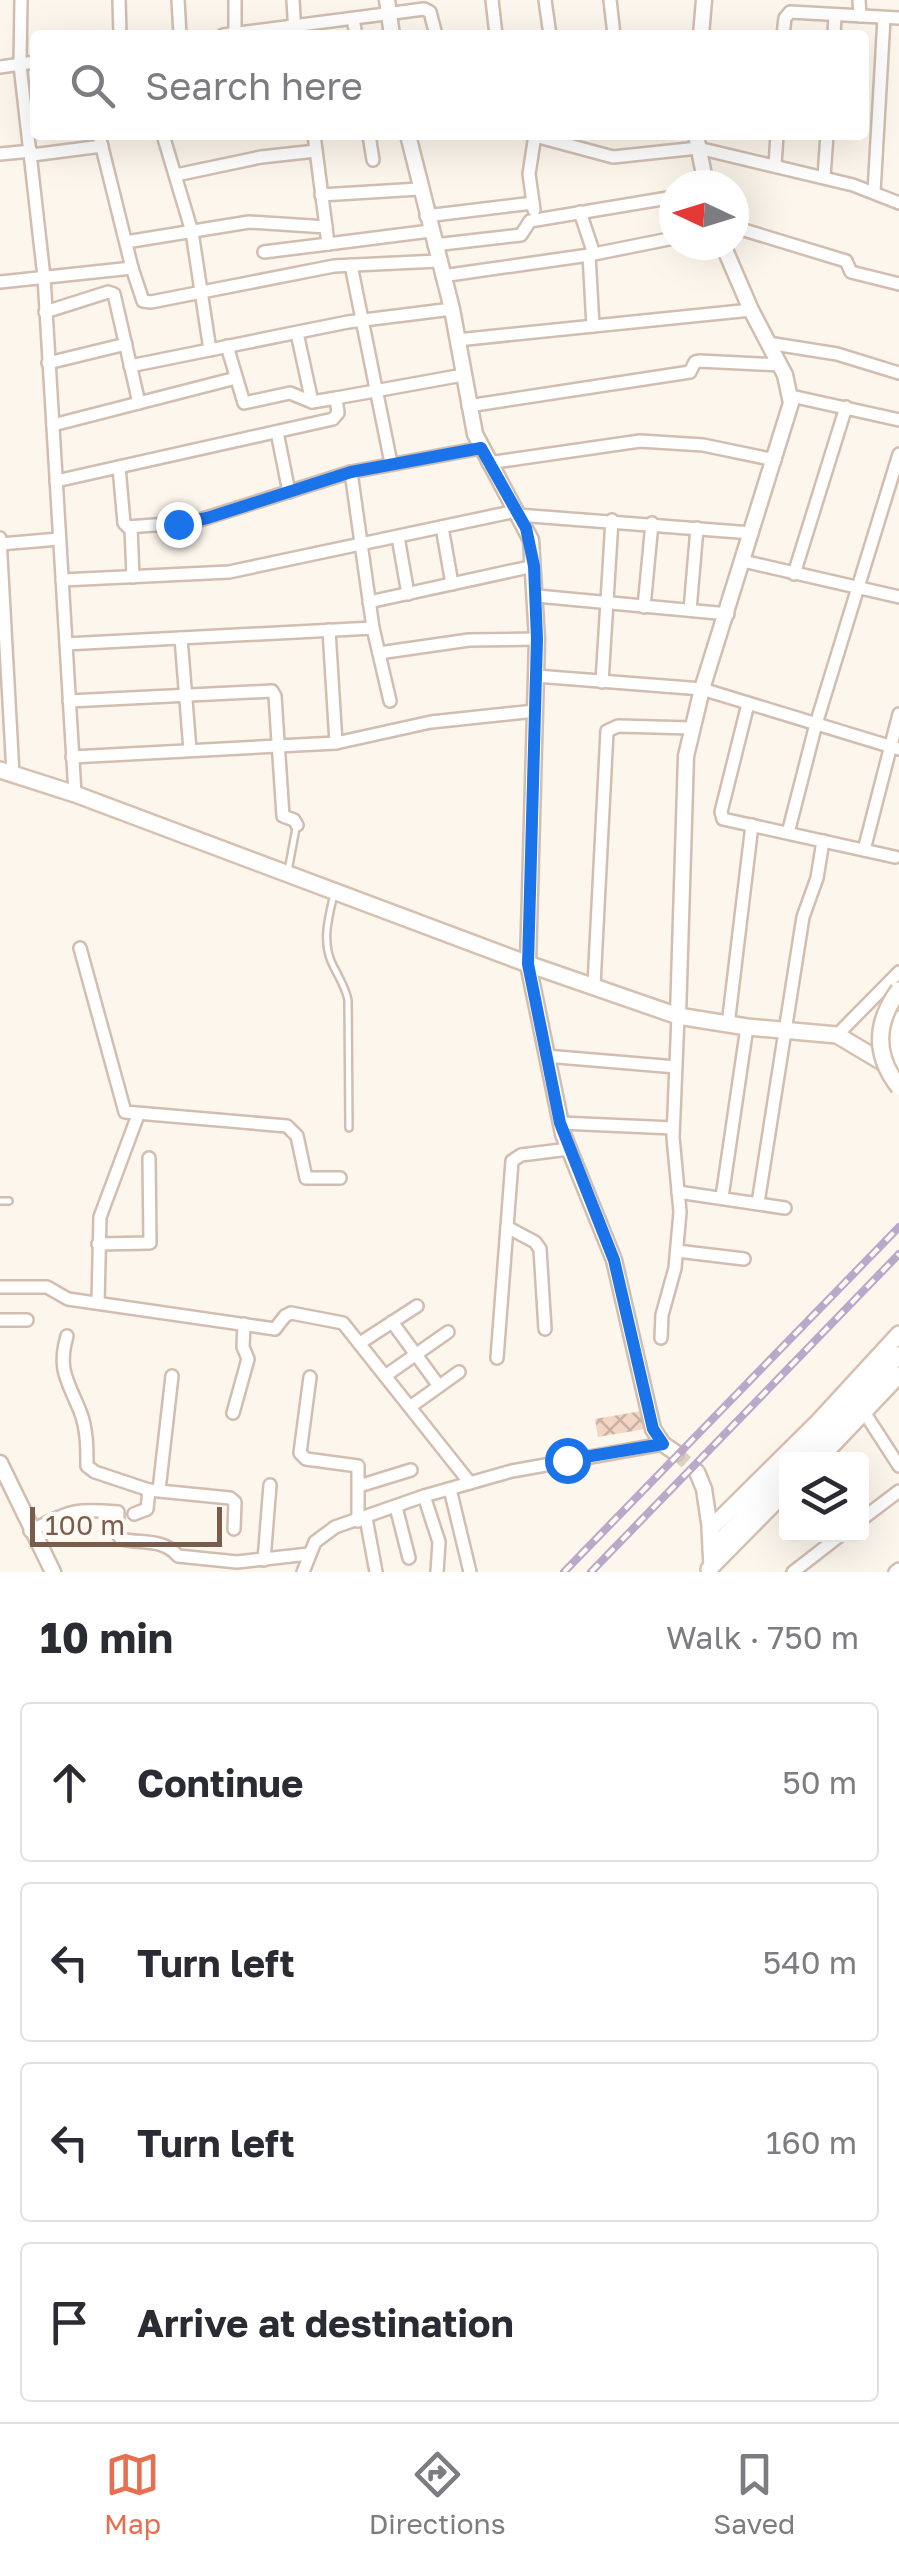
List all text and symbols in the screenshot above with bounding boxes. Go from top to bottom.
search box [30,30,869,140]
icon: search [65,58,120,113]
text: Search here [145,63,363,108]
north arrow [659,170,749,260]
route end [156,502,202,548]
route start [545,1438,591,1484]
map controls [779,1452,869,1542]
button: layers [779,1452,869,1542]
scale bar [30,1502,222,1546]
text: 100 m [45,1508,125,1541]
text: 10 min [40,1612,173,1662]
text: Walk · 750 m [666,1618,859,1656]
icon: ahead [42,1755,97,1810]
text: Continue [137,1760,303,1805]
text: 50 m [782,1763,857,1801]
icon: left [42,1935,97,1990]
text: Turn left [137,1940,295,1985]
text: 540 m [763,1943,857,1981]
icon: left [42,2115,97,2170]
text: Turn left [137,2120,295,2165]
text: 160 m [766,2123,857,2161]
icon: arrive [42,2295,97,2350]
text: Arrive at destination [137,2300,514,2345]
tab: Map [104,2447,161,2540]
tab: Directions [369,2447,506,2540]
tab: Saved [713,2447,795,2540]

